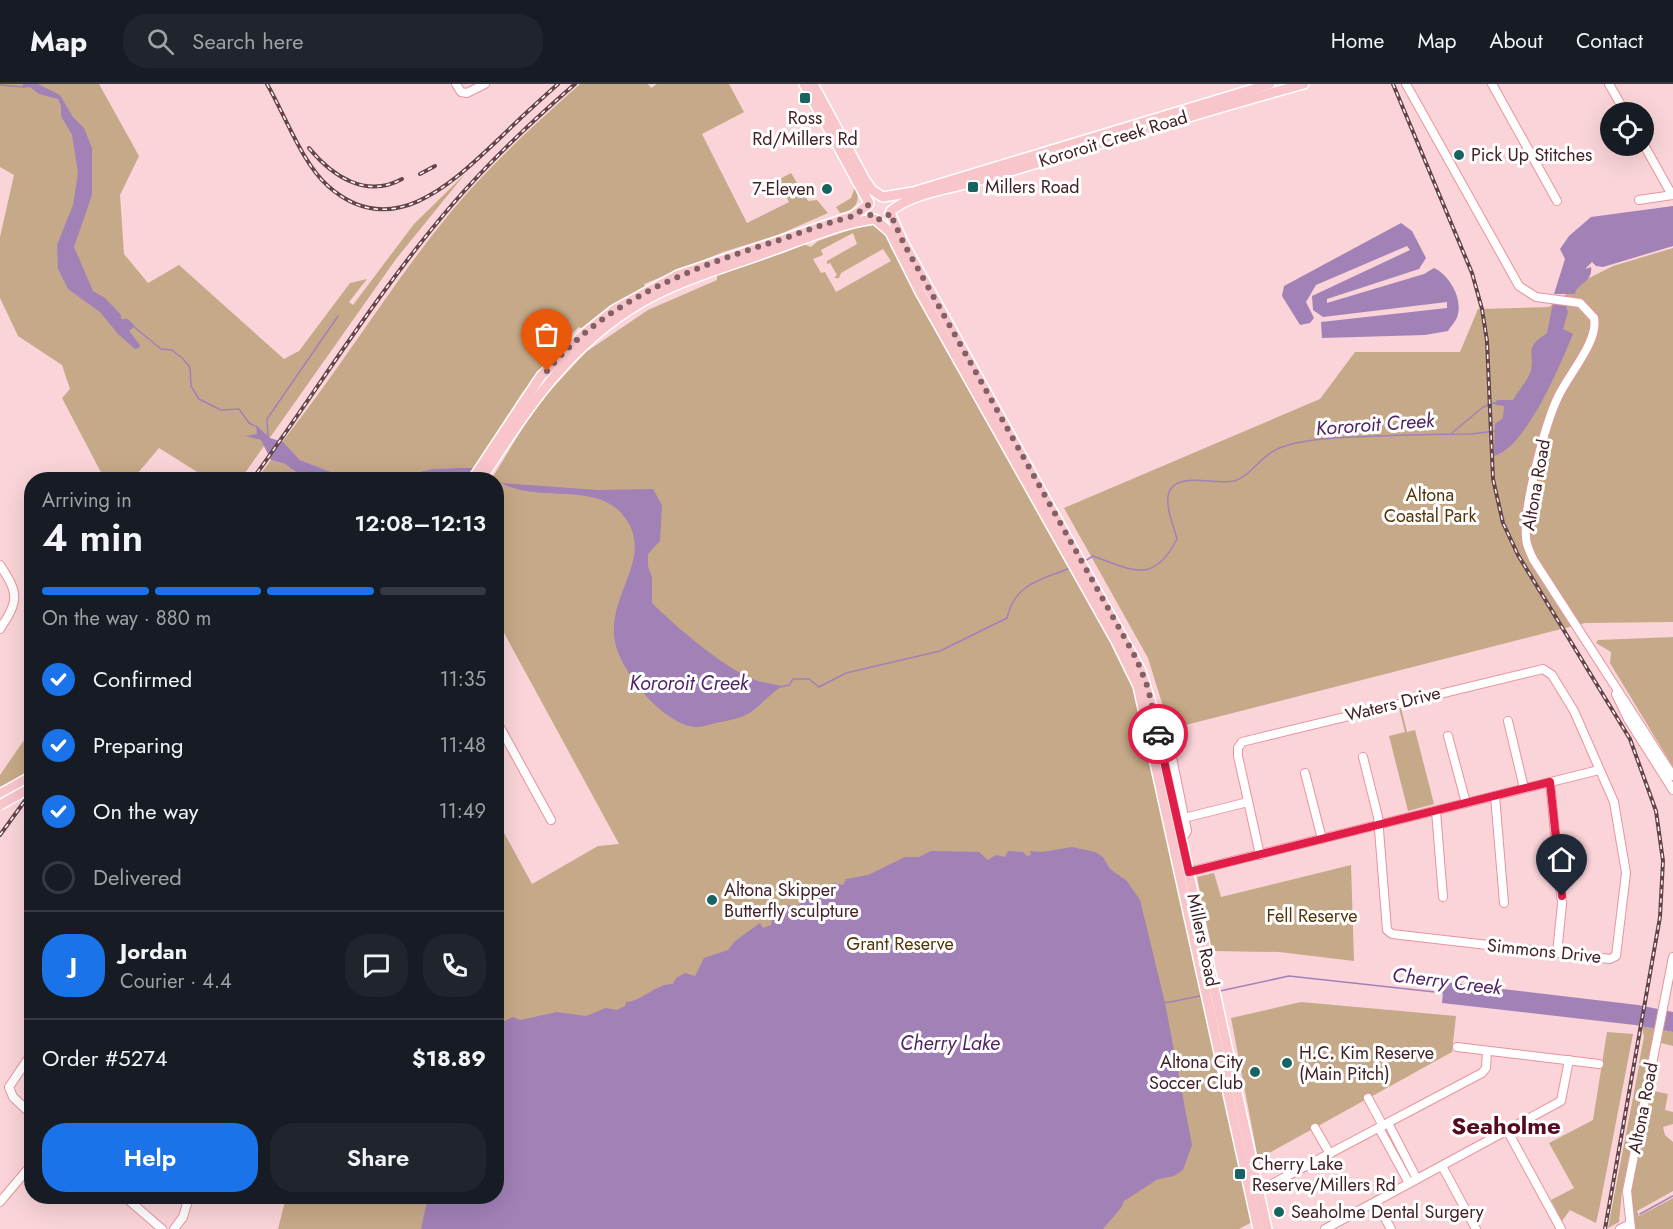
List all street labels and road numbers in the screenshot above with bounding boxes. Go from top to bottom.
street label: Kororoit Creek Road [1035,104,1191,174]
street label: Altona Road [1515,437,1557,533]
street label: Waters Drive [1343,680,1443,728]
street label: Millers Road [1180,891,1226,989]
street label: Simmons Drive [1486,932,1602,970]
street label: Altona Road [1621,1060,1665,1156]

